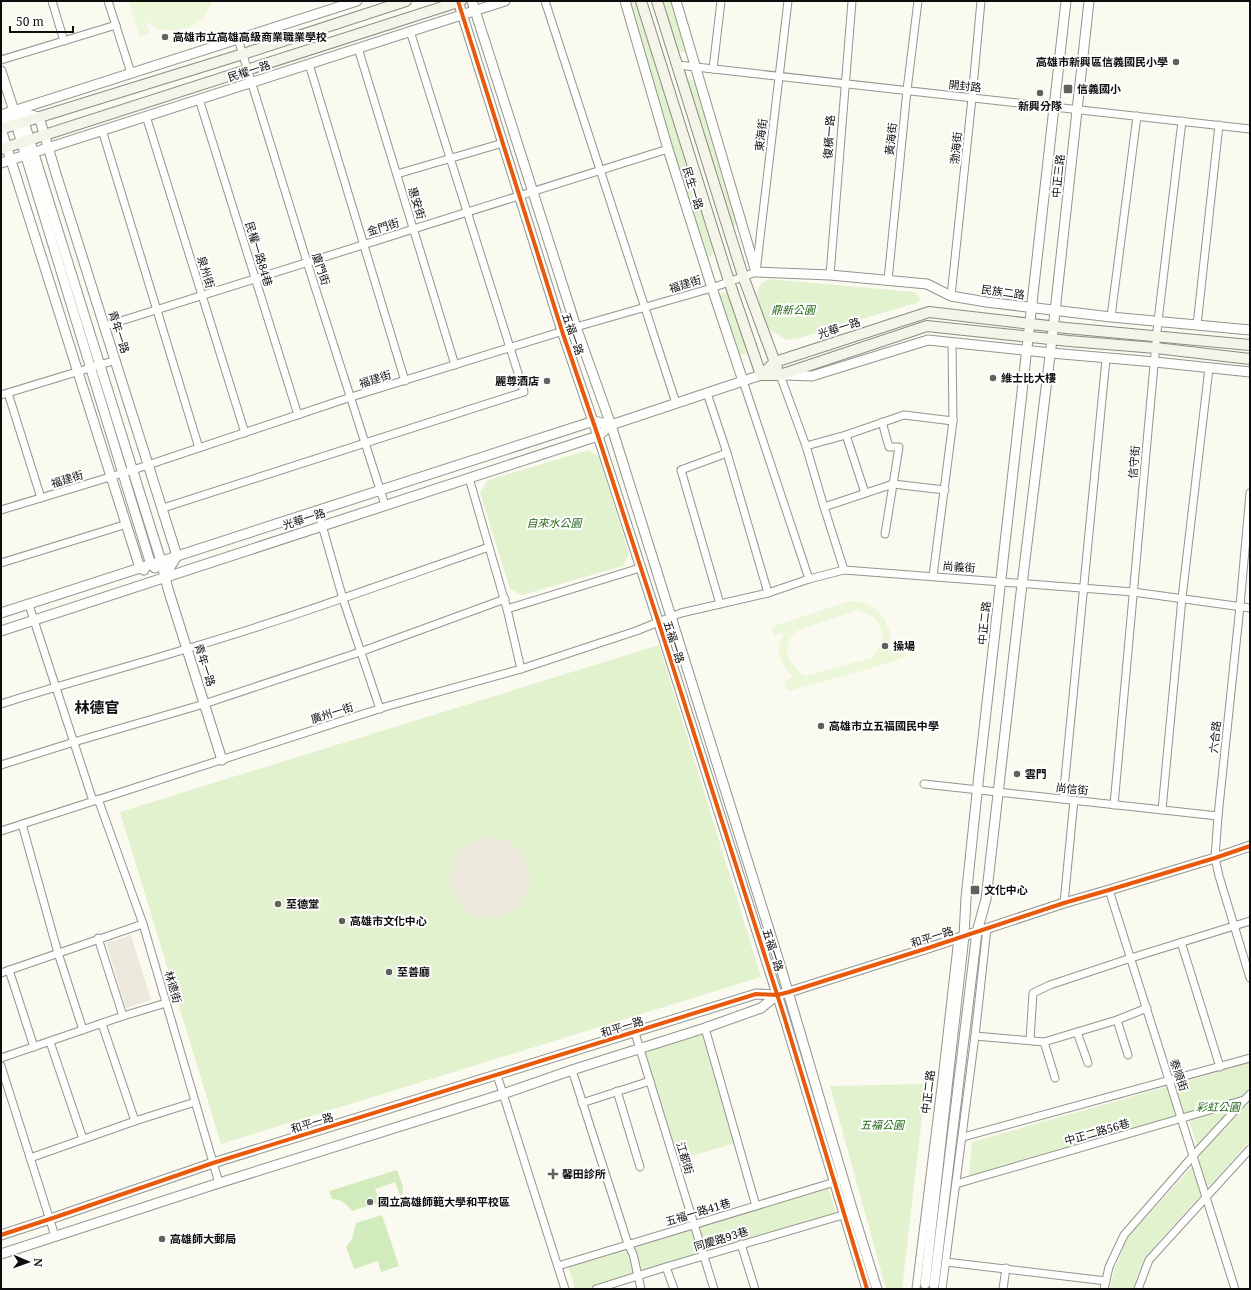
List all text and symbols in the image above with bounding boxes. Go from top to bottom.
scale bar [10,8,73,34]
text: 50 m [16,13,44,30]
place label: 高雄市立高雄高級商業職業學校 [173,29,327,44]
marker: 高雄市立高雄高級商業職業學校 [160,32,170,42]
place label: 高雄市新興區信義國民小學 [1036,54,1168,69]
street label: 民權一路 [226,57,272,84]
marker: 高雄市新興區信義國民小學 [1171,57,1181,67]
street label: 開封路 [948,76,982,95]
place label: 信義國小 [1077,81,1121,96]
marker: 信義國小 [1062,83,1074,95]
marker: 新興分隊 [1035,88,1045,98]
place label: 新興分隊 [1018,98,1062,113]
street label: 復橫一路 [819,114,838,159]
street label: 東海街 [751,118,770,152]
street label: 黃海街 [881,122,900,156]
street label: 渤海街 [946,131,965,165]
street label: 中正三路 [1048,153,1067,199]
street label: 民生一路 [680,165,707,211]
street label: 惠安街 [405,185,429,221]
street label: 金門街 [365,215,401,239]
street label: 民權一路84巷 [242,219,276,288]
street label: 廈門街 [309,251,334,287]
street label: 泉州街 [194,254,218,290]
street label: 福建街 [667,272,703,296]
street label: 民族二路 [980,281,1026,302]
park label: 鼎新公園 [771,302,817,317]
street label: 青年一路 [106,309,133,355]
street label: 五福一路 [559,311,588,357]
street label: 光華一路 [816,314,862,341]
street label: 福建街 [357,367,393,391]
place label: 維士比大樓 [1001,370,1056,385]
place label: 麗尊酒店 [495,373,539,388]
marker: 維士比大樓 [988,373,998,383]
marker: 麗尊酒店 [542,376,552,386]
street label: 信守街 [1125,445,1142,479]
street label: 福建街 [49,467,85,491]
street label: 光華一路 [281,505,327,532]
park label: 自來水公園 [527,515,583,530]
street label: 尚義街 [942,558,976,575]
street label: 中正二路 [974,600,993,646]
street label: 五福一路 [661,619,688,665]
place label: 操場 [893,638,915,653]
marker: 操場 [880,641,890,651]
street label: 青年一路 [192,642,219,688]
district label: 林德官 [74,697,120,717]
street label: 廣州一街 [309,699,355,726]
place label: 高雄市立五福國民中學 [829,718,939,733]
street label: 六合路 [1205,720,1224,754]
marker: 高雄市立五福國民中學 [816,721,826,731]
place label: 雲門 [1025,766,1047,781]
marker: 雲門 [1012,769,1022,779]
street label: 尚信街 [1055,779,1089,798]
place label: 文化中心 [984,882,1028,897]
marker: 文化中心 [969,884,981,896]
place label: 至德堂 [286,896,319,911]
marker: 至德堂 [273,899,283,909]
place label: 高雄市文化中心 [350,913,427,928]
marker: 高雄市文化中心 [337,916,347,926]
street label: 和平一路 [909,923,955,950]
street label: 五福一路 [760,927,787,973]
place label: 至善廳 [397,964,430,979]
marker: 至善廳 [384,967,394,977]
street label: 林德街 [162,969,185,1005]
street label: 和平一路 [599,1013,645,1040]
street label: 泰順街 [1167,1057,1192,1093]
street label: 中正二路 [917,1069,938,1115]
park label: 彩虹公園 [1196,1099,1242,1114]
street label: 和平一路 [289,1109,335,1136]
street label: 中正二路56巷 [1062,1115,1131,1148]
park label: 五福公園 [860,1117,906,1132]
street label: 江都街 [673,1140,697,1176]
place label: 馨田診所 [562,1166,606,1181]
marker: 馨田診所 [547,1168,559,1180]
place label: 國立高雄師範大學和平校區 [378,1194,510,1209]
street label: 五福一路41巷 [663,1195,732,1229]
marker: 國立高雄師範大學和平校區 [365,1197,375,1207]
street label: 同慶路93巷 [692,1223,750,1254]
place label: 高雄師大郵局 [170,1231,236,1246]
marker: 高雄師大郵局 [157,1234,167,1244]
north arrow [8,1242,48,1282]
text: N [31,1258,46,1267]

